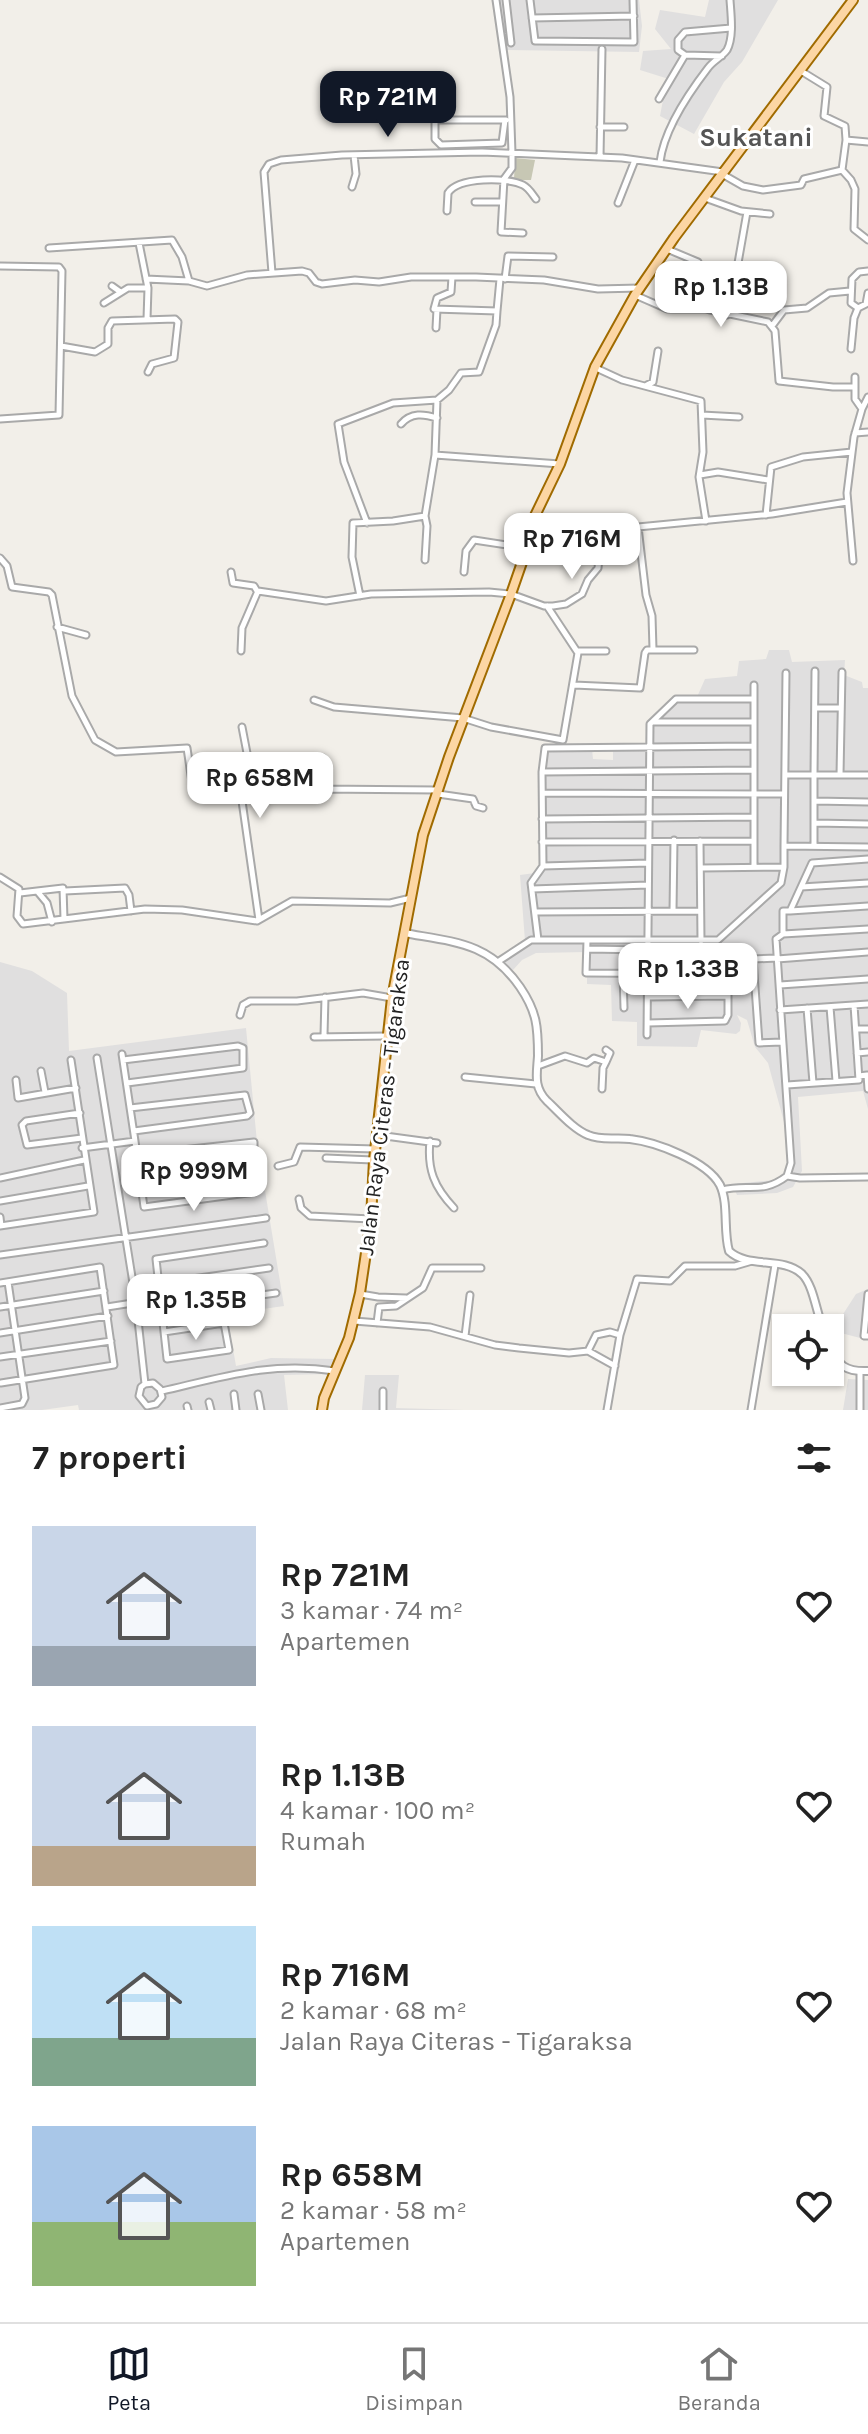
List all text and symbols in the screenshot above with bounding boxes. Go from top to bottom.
pin: Rp 721M [314,71,462,139]
text: Rp 721M [338,81,438,112]
district label: Sukatani [699,122,813,153]
pin: Rp 1.13B [638,261,804,329]
text: Rp 1.13B [673,271,769,302]
pin: Rp 716M [498,513,646,581]
text: Rp 716M [522,523,622,554]
pin: Rp 658M [186,752,334,820]
text: Rp 658M [205,762,315,793]
pin: Rp 1.33B [605,943,771,1011]
text: Rp 1.33B [636,953,740,984]
street label: Jalan Raya Citeras - Tigaraksa [353,957,415,1257]
pin: Rp 999M [120,1145,268,1213]
text: Rp 999M [139,1155,249,1186]
pin: Rp 1.35B [113,1274,279,1342]
text: Rp 1.35B [145,1284,247,1315]
map controls [772,1314,844,1386]
button: locate [772,1314,844,1386]
icon: filters [792,1436,836,1480]
text: 7 properti [32,1438,188,1478]
text: Rp 721M [280,1555,411,1595]
icon: home [96,1558,192,1654]
icon: heart [792,1584,836,1628]
text: 3 kamar · 74 m² [280,1595,463,1626]
text: Apartemen [280,1626,410,1657]
text: Rp 1.13B [280,1755,406,1795]
icon: home [96,1758,192,1854]
icon: heart [792,1784,836,1828]
text: 4 kamar · 100 m² [280,1795,475,1826]
text: Rumah [280,1826,366,1857]
text: Rp 716M [280,1955,411,1995]
icon: home [96,1958,192,2054]
icon: heart [792,1984,836,2028]
text: 2 kamar · 68 m² [280,1995,467,2026]
text: Jalan Raya Citeras - Tigaraksa [280,2026,633,2057]
text: Rp 658M [280,2155,423,2195]
icon: home [96,2158,192,2254]
icon: heart [792,2184,836,2228]
text: 2 kamar · 58 m² [280,2195,467,2226]
text: Apartemen [280,2226,410,2257]
tab: Peta [107,2342,151,2416]
tab: Disimpan [365,2342,463,2416]
tab: Beranda [677,2342,761,2416]

